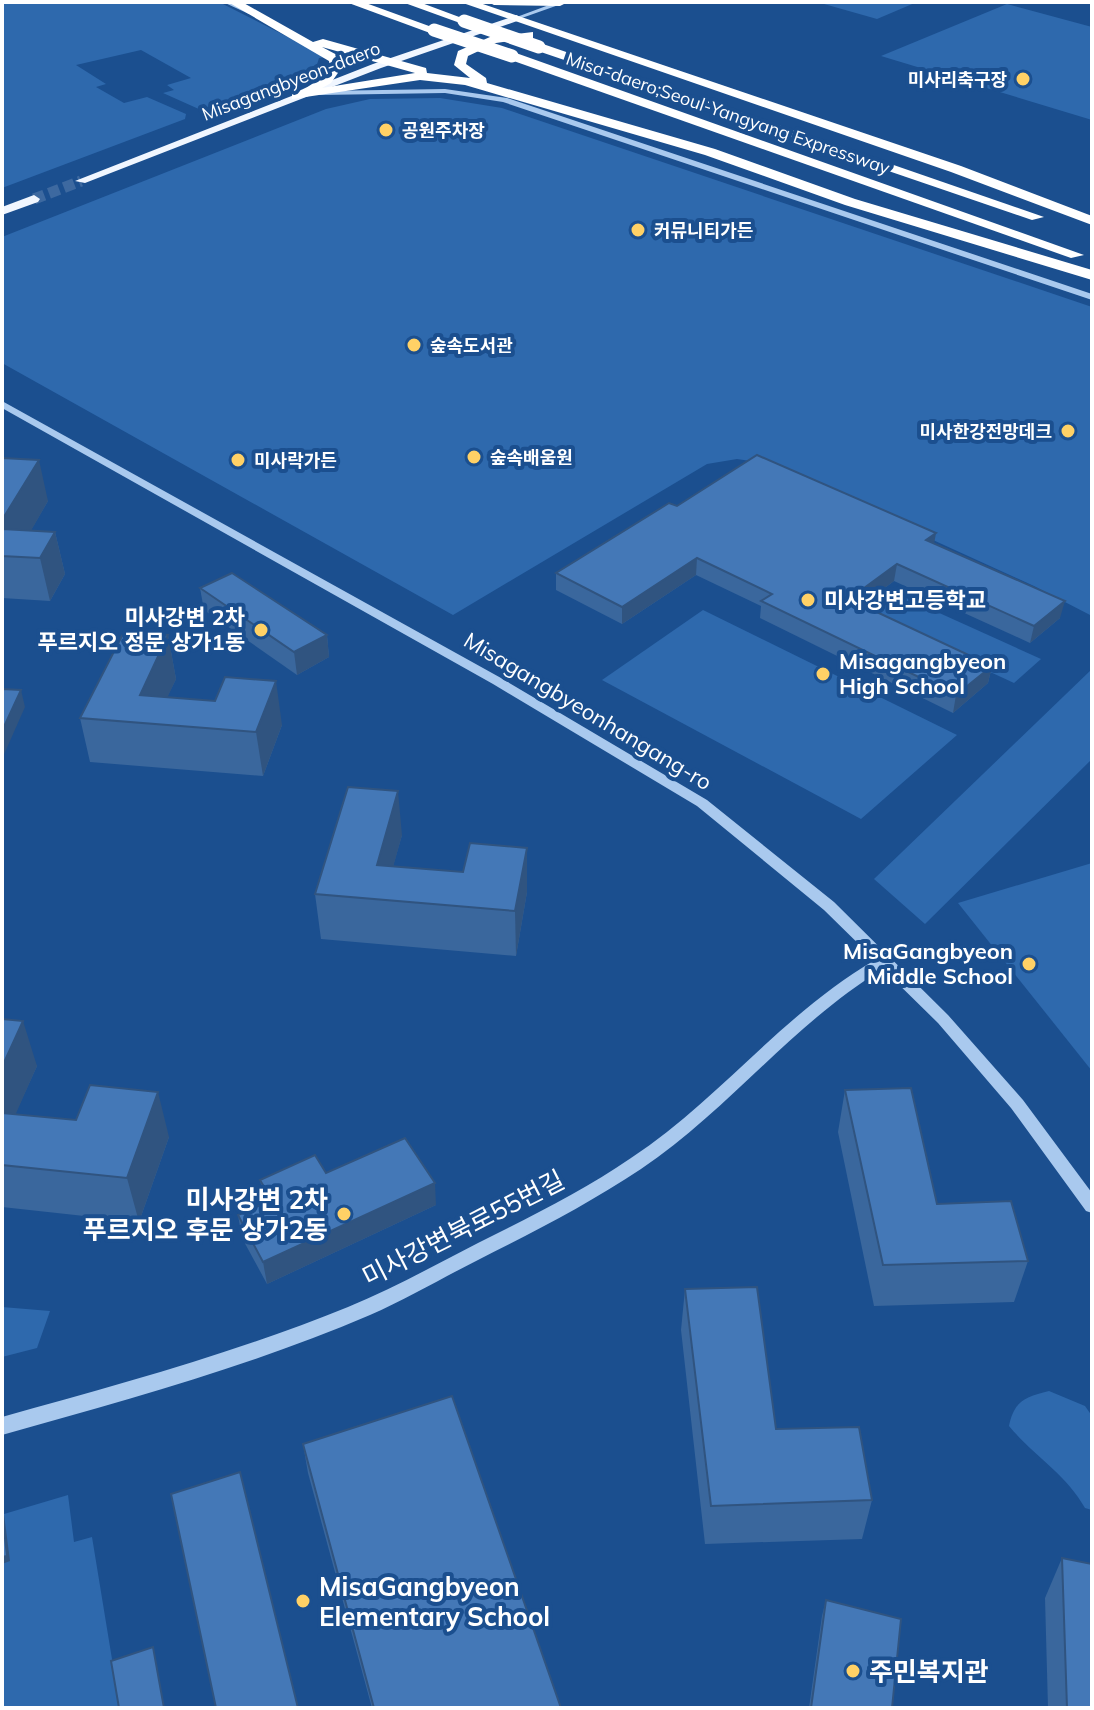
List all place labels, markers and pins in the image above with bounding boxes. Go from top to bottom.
place label: 미사리축구장 [908,68,1007,91]
marker: 미사리축구장 [1014,70,1032,88]
place label: 공원주차장 [402,119,485,142]
marker: 공원주차장 [377,121,395,139]
place label: 커뮤니티가든 [654,219,753,242]
marker: 커뮤니티가든 [629,221,647,239]
place label: 숲속도서관 [430,334,513,357]
marker: 숲속도서관 [405,336,423,354]
place label: 미사한강전망데크 [920,420,1052,443]
marker: 미사한강전망데크 [1059,422,1077,440]
place label: 숲속배움원 [490,446,573,469]
marker: 숲속배움원 [465,448,483,466]
place label: 미사락가든 [254,449,337,472]
marker: 미사락가든 [229,451,247,469]
place label: 미사강변고등학교 [824,586,986,614]
marker: 미사강변고등학교 [799,591,817,609]
place label: 미사강변 2차 푸르지오 정문 상가1동 [38,603,245,656]
marker: 미사강변 2차 푸르지오 정문 상가1동 [252,621,270,639]
place label: Misagangbyeon High School [839,647,1006,700]
marker: Misagangbyeon High School [814,665,832,683]
place label: MisaGangbyeon Middle School [843,937,1013,990]
marker: MisaGangbyeon Middle School [1020,955,1038,973]
place label: 미사강변 2차 푸르지오 후문 상가2동 [83,1183,328,1246]
marker: 미사강변 2차 푸르지오 후문 상가2동 [335,1205,353,1223]
place label: MisaGangbyeon Elementary School [319,1570,550,1633]
marker: MisaGangbyeon Elementary School [294,1592,312,1610]
place label: 주민복지관 [869,1655,989,1688]
marker: 주민복지관 [844,1662,862,1680]

